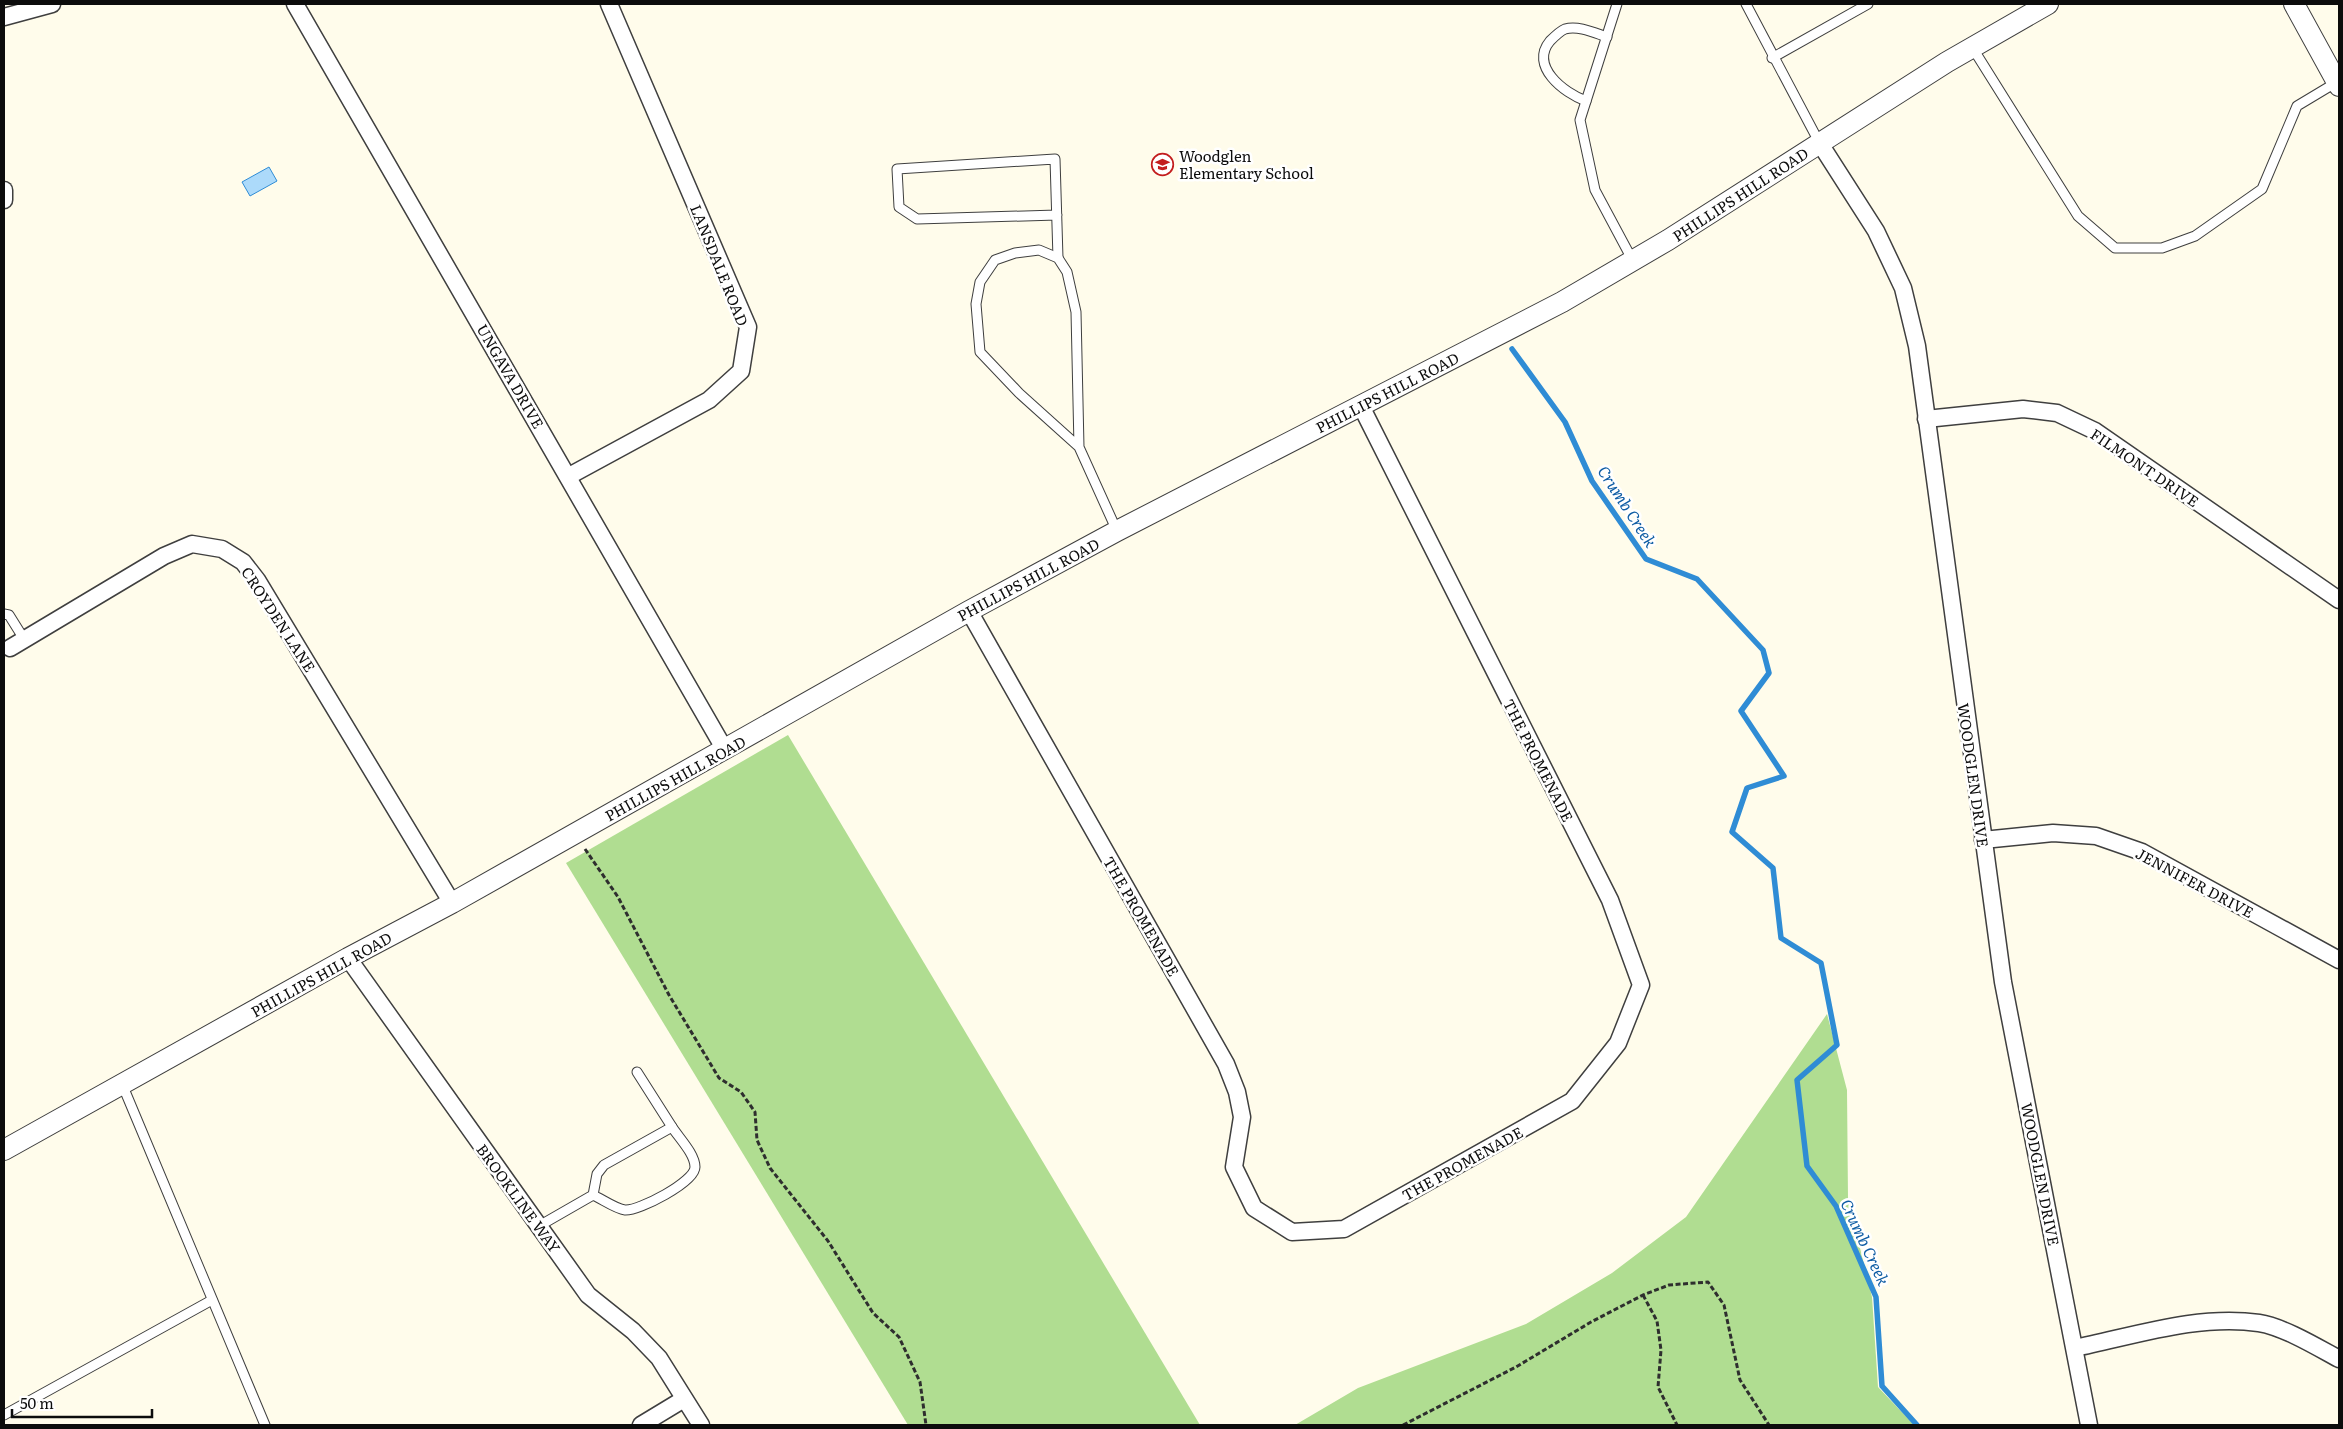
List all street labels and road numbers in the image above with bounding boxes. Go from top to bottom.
street label: PHILLIPS HILL ROAD [1667,141,1813,247]
street label: LANSDALE ROAD [685,201,755,329]
street label: UNGAVA DRIVE [472,319,550,433]
street label: PHILLIPS HILL ROAD [1311,346,1463,438]
street label: FILMONT DRIVE [2086,422,2204,512]
street label: PHILLIPS HILL ROAD [953,532,1103,626]
street label: CROYDEN LANE [236,562,322,676]
street label: THE PROMENADE [1498,695,1580,825]
street label: WOODGLEN DRIVE [1952,701,1996,849]
street label: PHILLIPS HILL ROAD [600,730,750,826]
street label: JENNIFER DRIVE [2132,841,2258,923]
street label: THE PROMENADE [1098,852,1186,980]
street label: PHILLIPS HILL ROAD [246,926,396,1022]
street label: WOODGLEN DRIVE [2016,1100,2066,1248]
street label: THE PROMENADE [1397,1120,1527,1206]
street label: BROOKLINE WAY [471,1139,567,1258]

